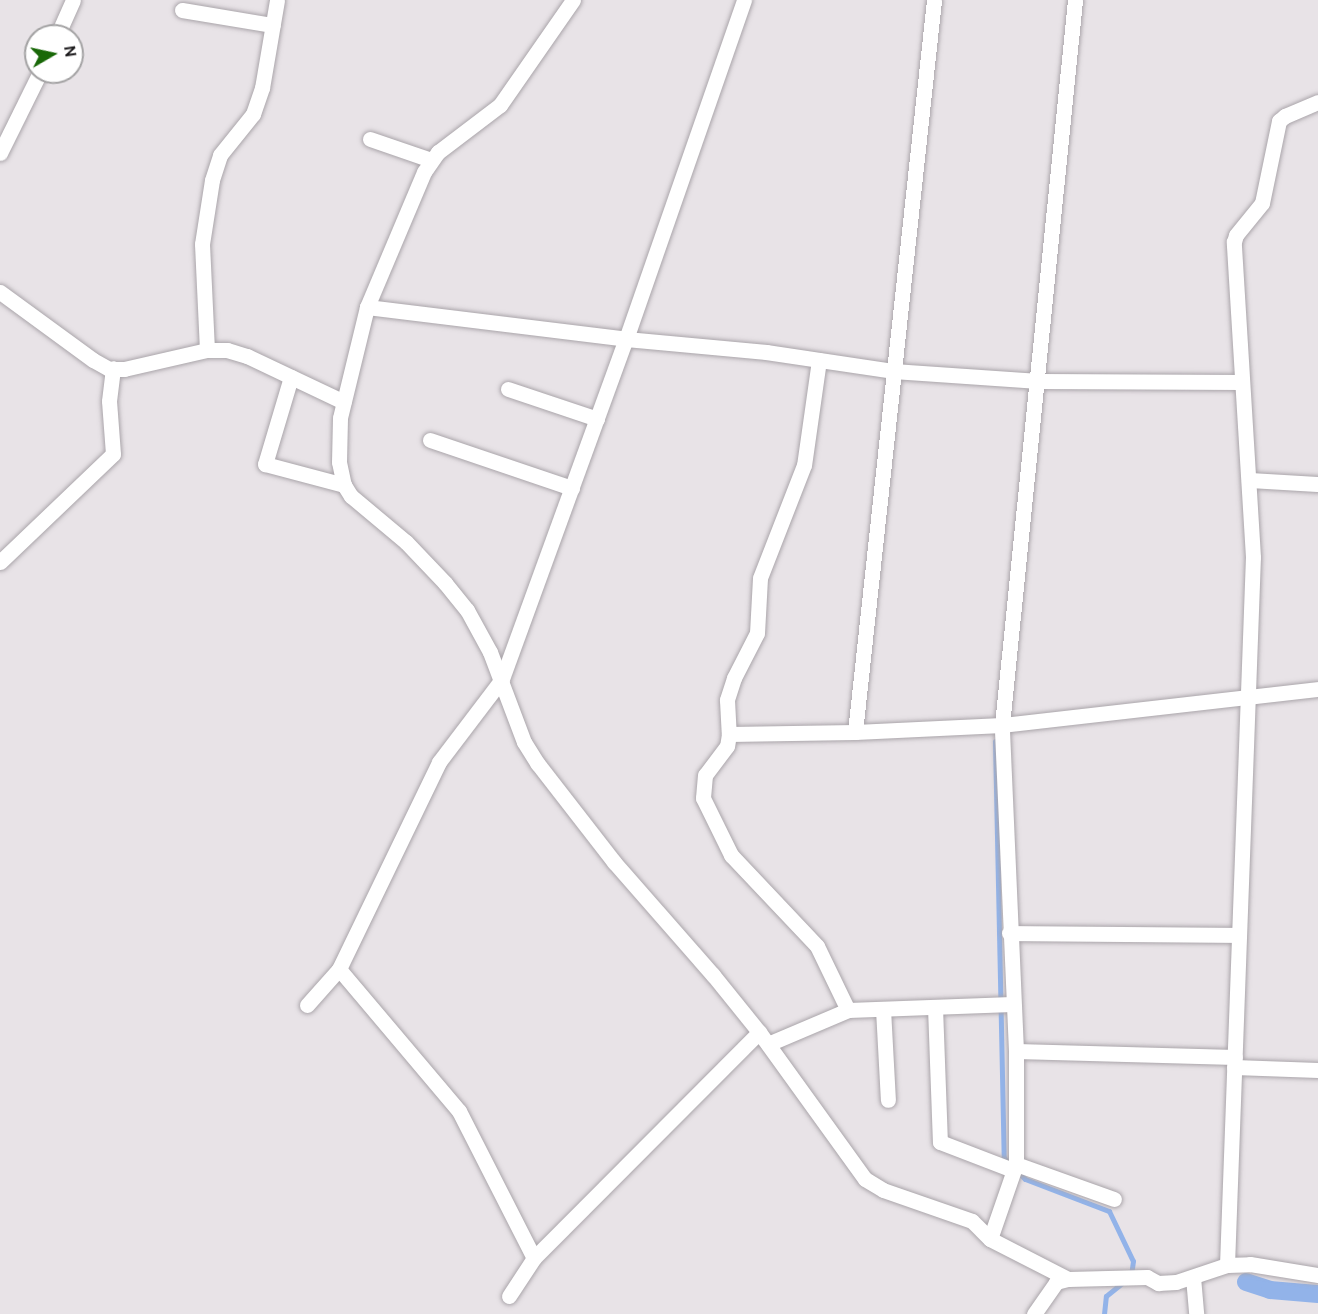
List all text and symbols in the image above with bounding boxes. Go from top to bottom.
north arrow [24,24,84,84]
text: N [60,44,81,58]

